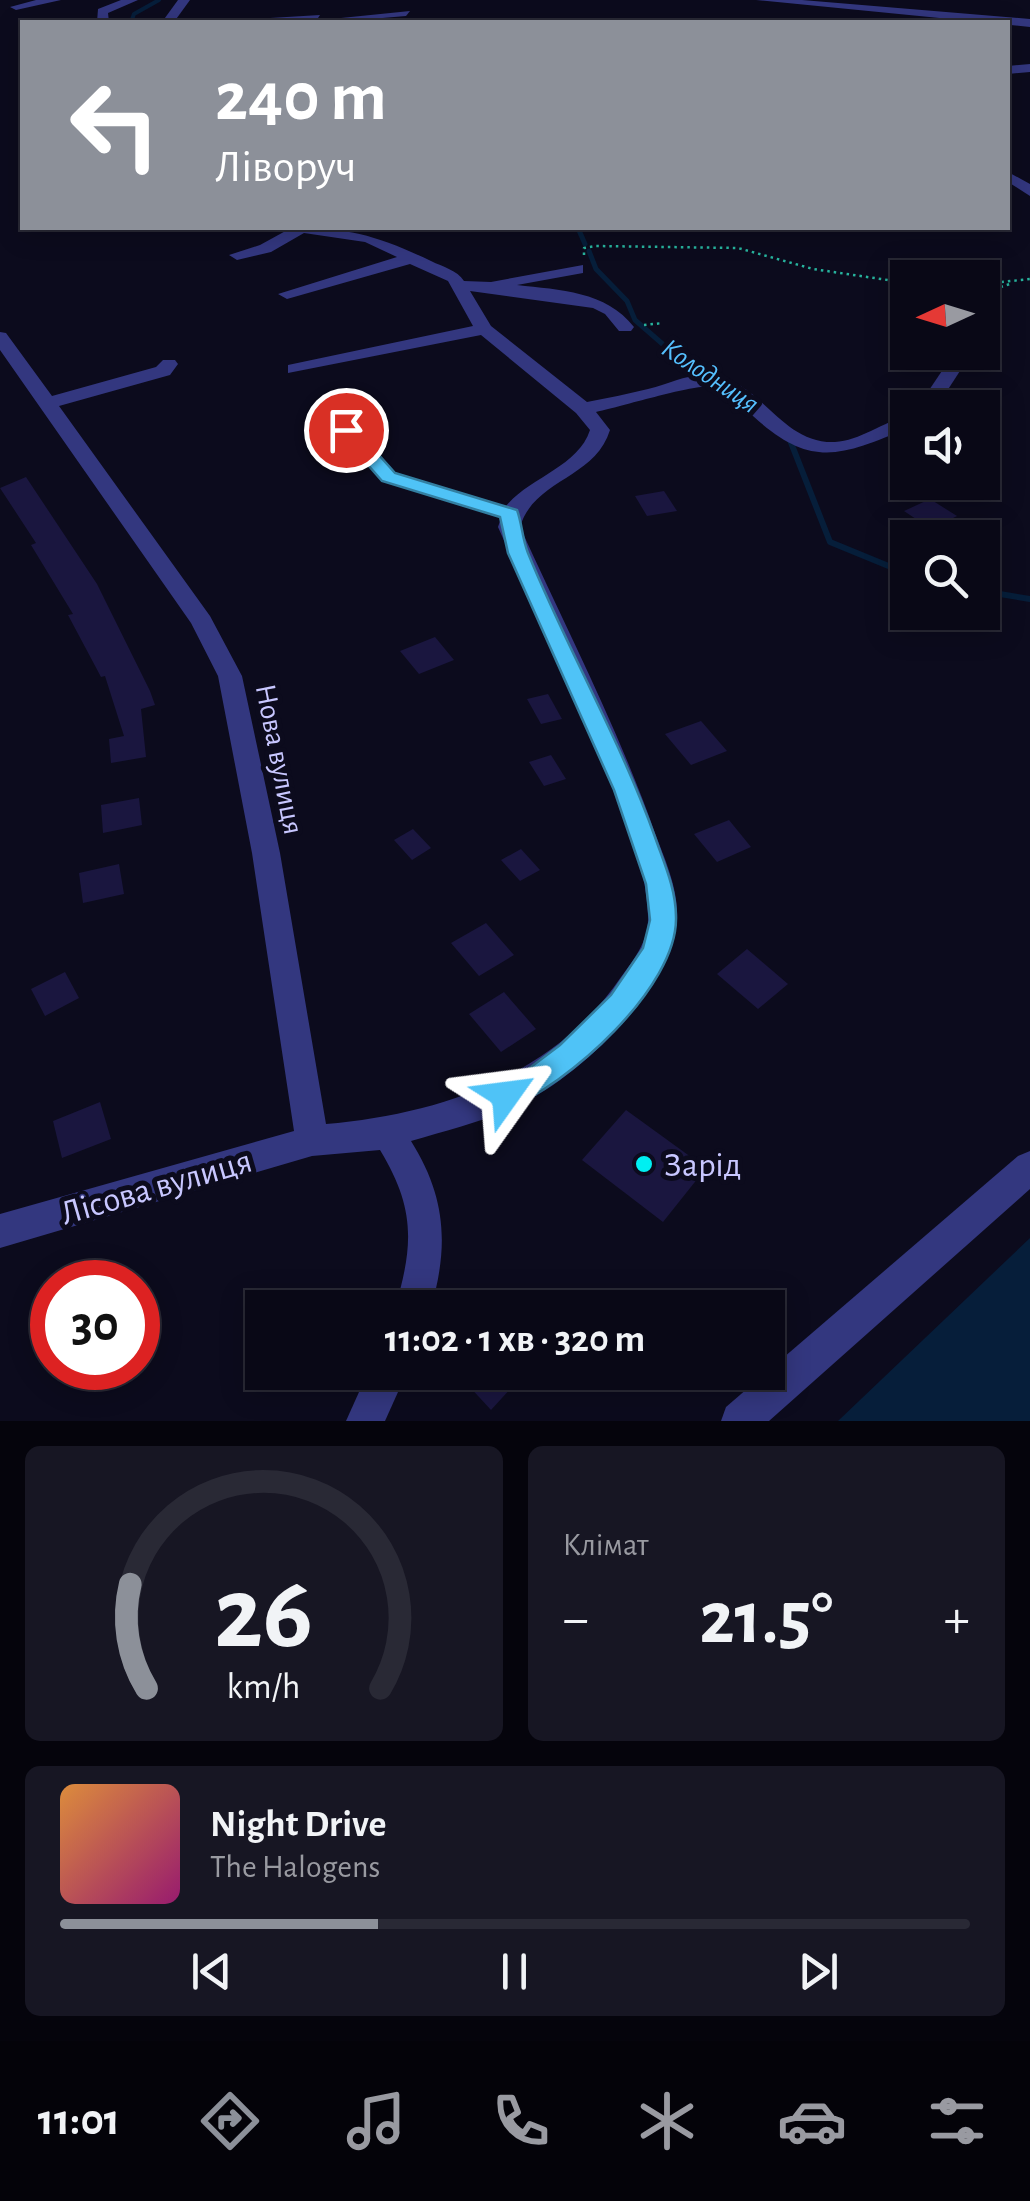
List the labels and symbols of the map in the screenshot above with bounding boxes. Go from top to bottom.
north arrow [890,260,1000,370]
water label: Колодниця [656,334,763,419]
pin [304,388,389,473]
street label: Нова вулиця [250,681,308,837]
position arrow [454,1043,558,1147]
street label: Лісова вулиця [57,1143,256,1231]
place label: Зарід [664,1148,742,1183]
marker: Зарід [633,1153,655,1175]
speed limit sign: 30 [30,1260,160,1390]

